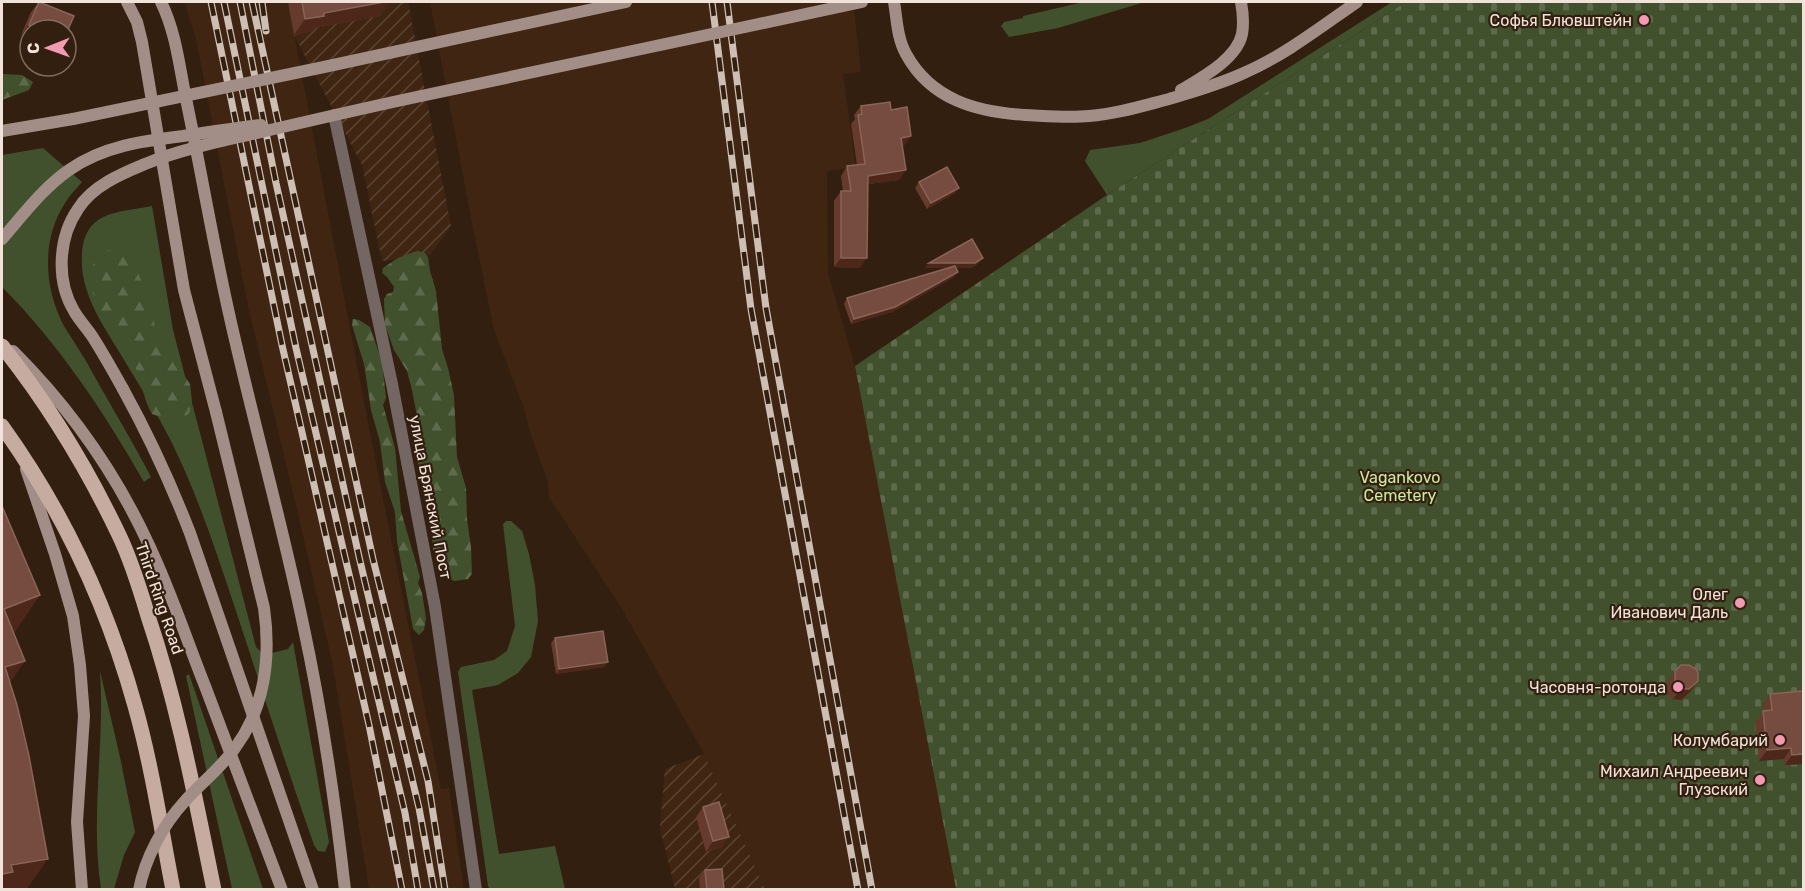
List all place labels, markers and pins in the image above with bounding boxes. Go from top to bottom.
place label: Софья Блювштейн [1490,11,1632,30]
marker: Софья Блювштейн [1637,13,1651,27]
place label: Олег Иванович Даль [1610,585,1728,622]
marker: Олег Иванович Даль [1733,596,1747,610]
place label: Часовня-ротонда [1529,678,1666,697]
marker: Часовня-ротонда [1671,680,1685,694]
place label: Колумбарий [1673,731,1768,750]
marker: Колумбарий [1773,733,1787,747]
place label: Михаил Андреевич Глузский [1600,762,1748,799]
marker: Михаил Андреевич Глузский [1753,773,1767,787]

